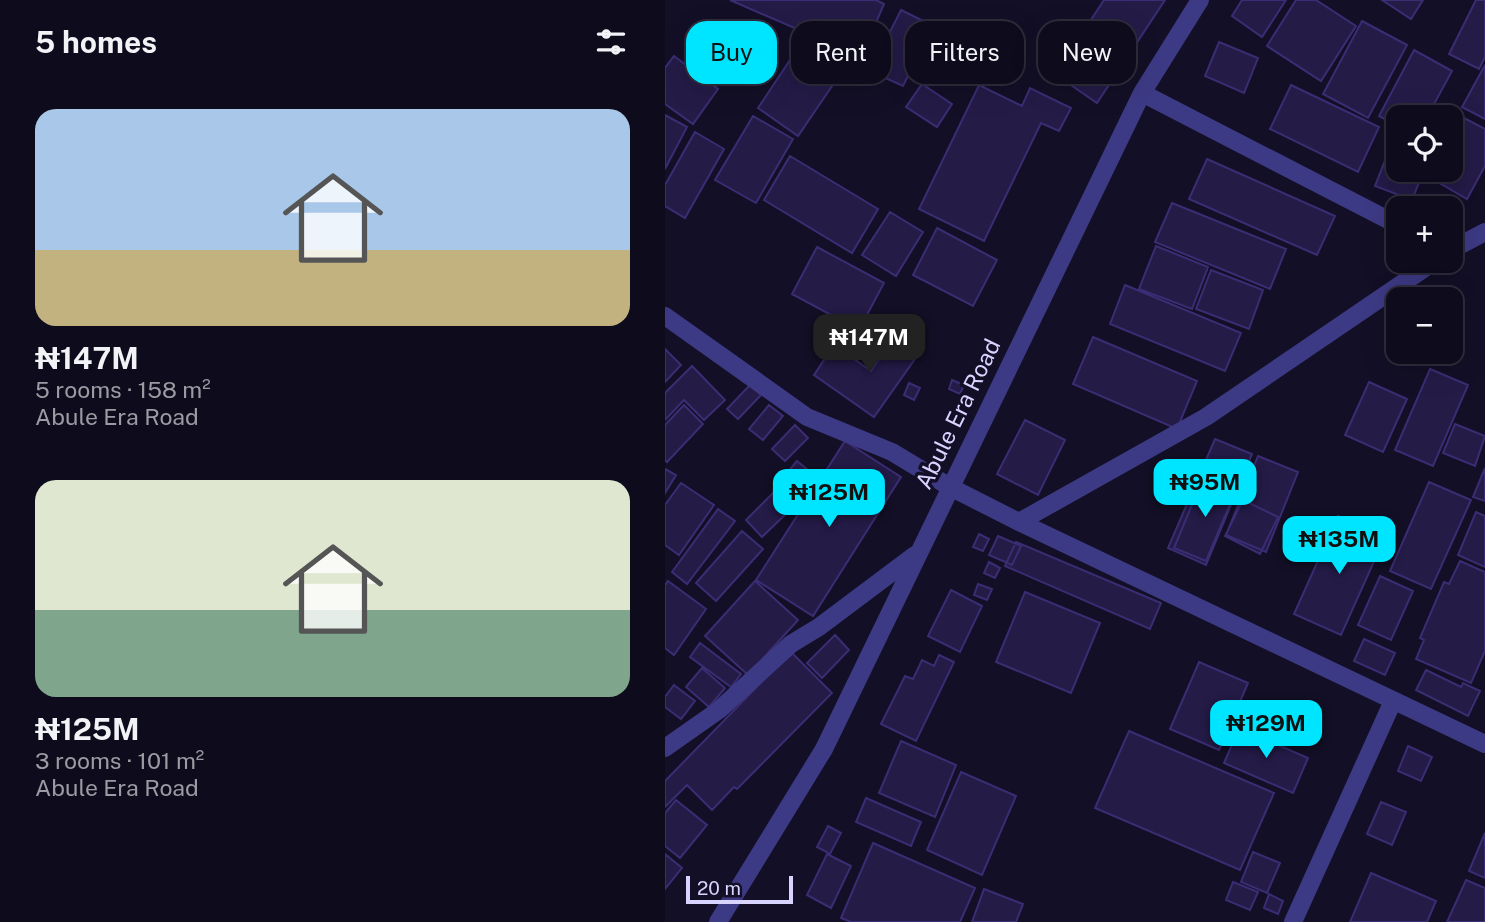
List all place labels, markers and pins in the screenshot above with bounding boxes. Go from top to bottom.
pin: ₦147M [820,314,918,374]
pin: ₦95M [1164,460,1246,519]
pin: ₦125M [780,470,878,529]
pin: ₦135M [1290,516,1388,576]
pin: ₦129M [1217,700,1315,760]

